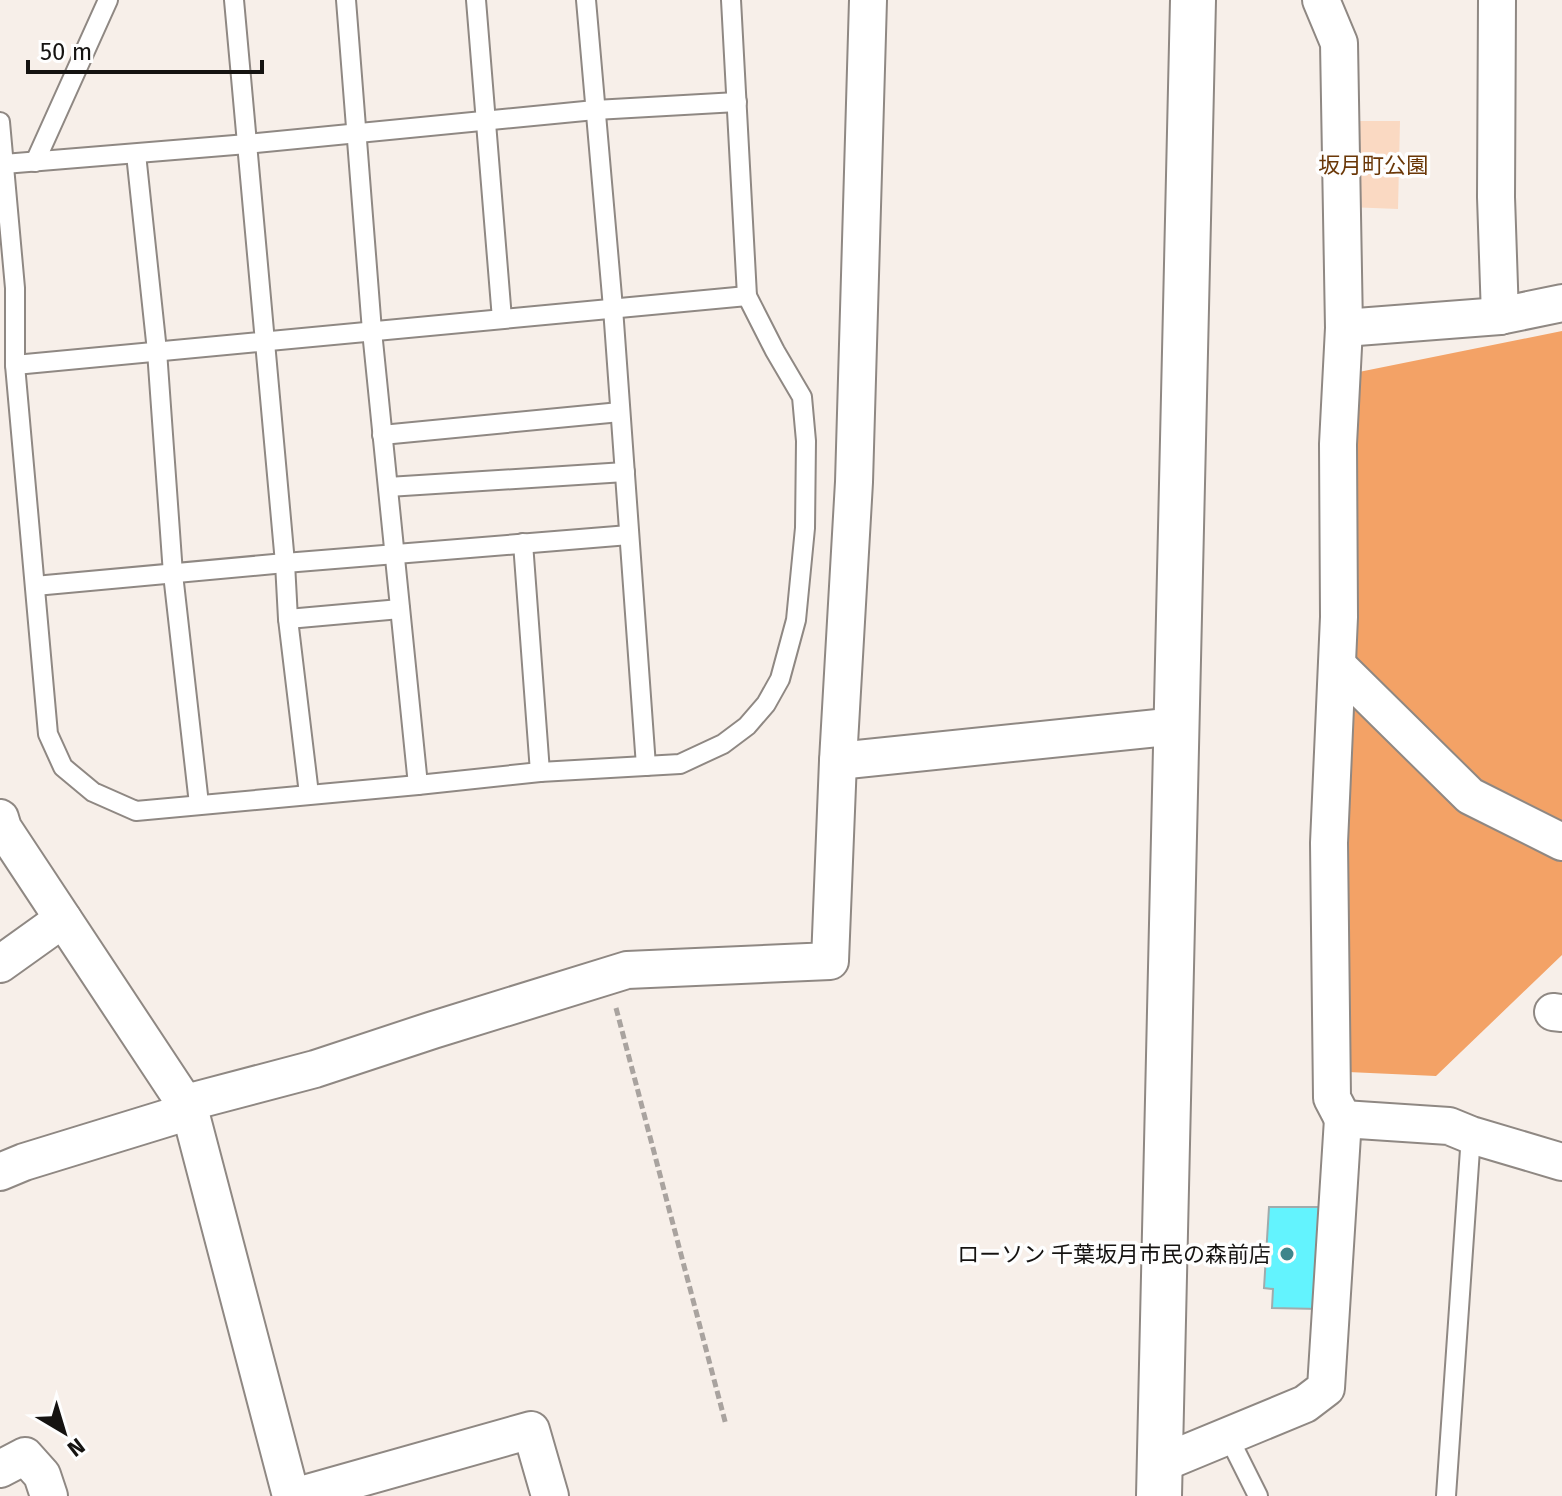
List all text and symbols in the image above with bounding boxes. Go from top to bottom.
scale bar [28,24,262,74]
text: 50 m [40,38,92,66]
park label: 坂月町公園 [1318,152,1428,179]
place label: ローソン 千葉坂月市民の森前店 [957,1241,1271,1268]
marker: ローソン 千葉坂月市民の森前店 [1278,1245,1296,1263]
north arrow [24,1392,104,1472]
text: N [62,1432,90,1462]

